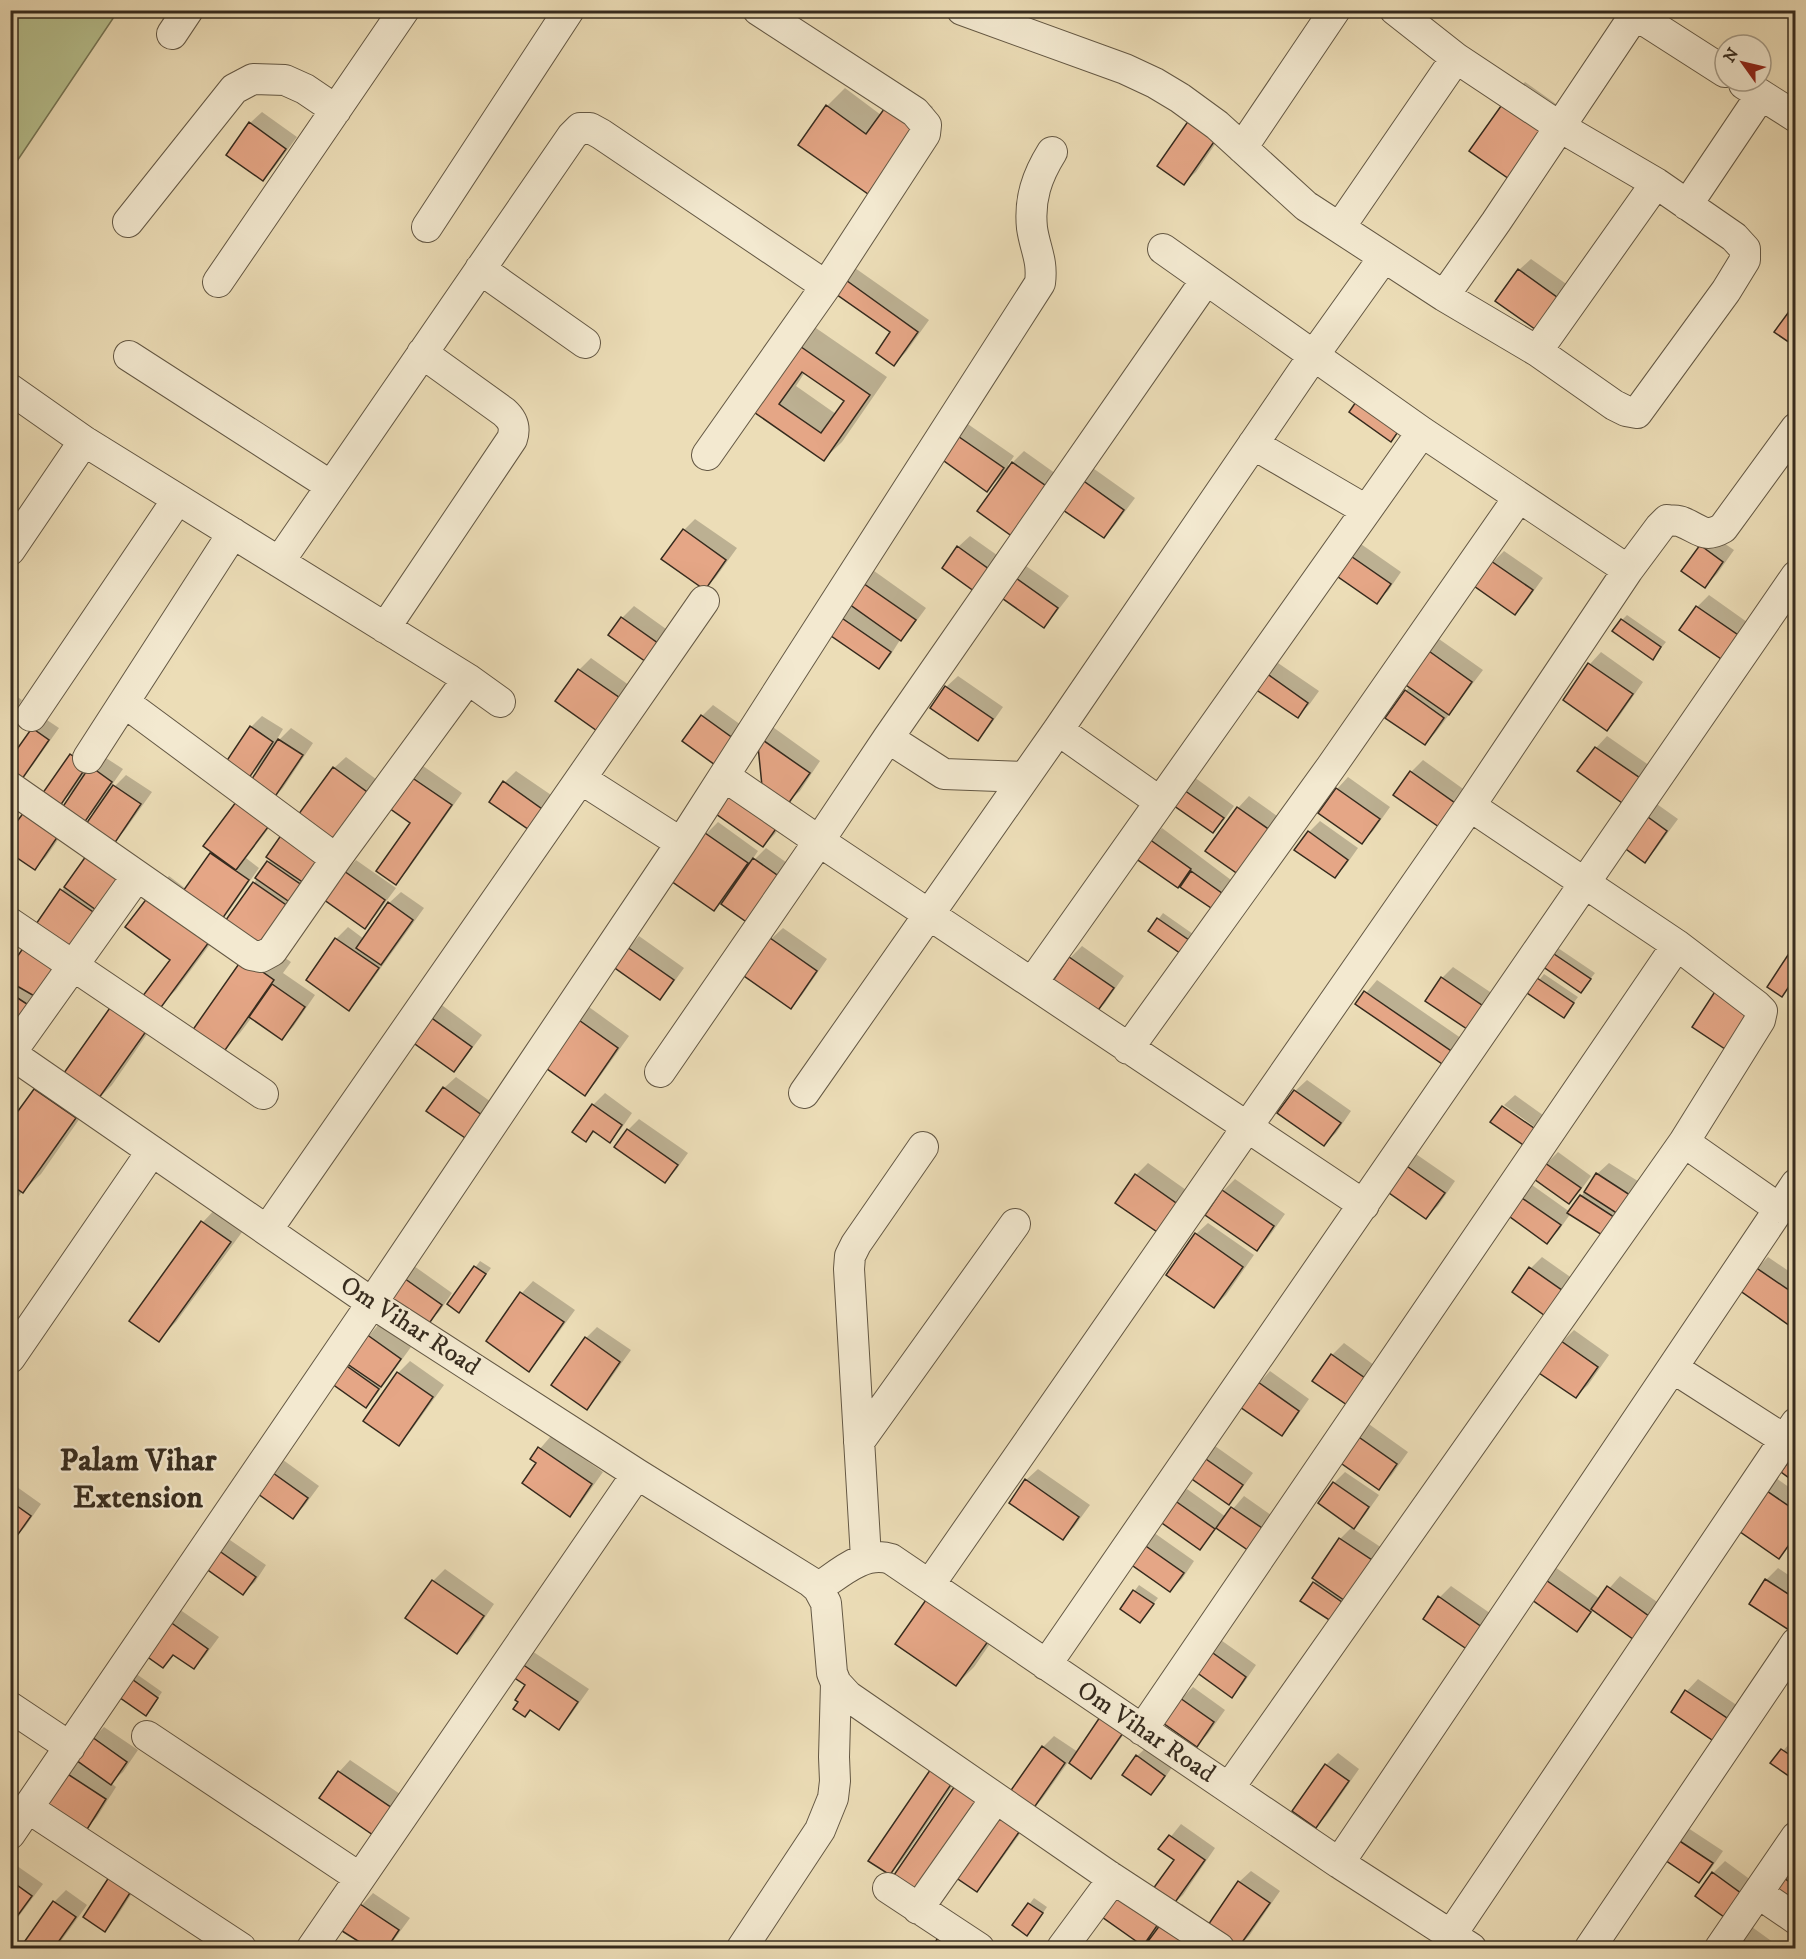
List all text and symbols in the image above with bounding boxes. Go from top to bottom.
north arrow [1713,33,1773,93]
text: N [1719,44,1743,66]
street label: Om Vihar Road [334,1269,486,1383]
district label: Palam Vihar Extension [60,1441,218,1518]
street label: Om Vihar Road [1070,1674,1222,1791]

